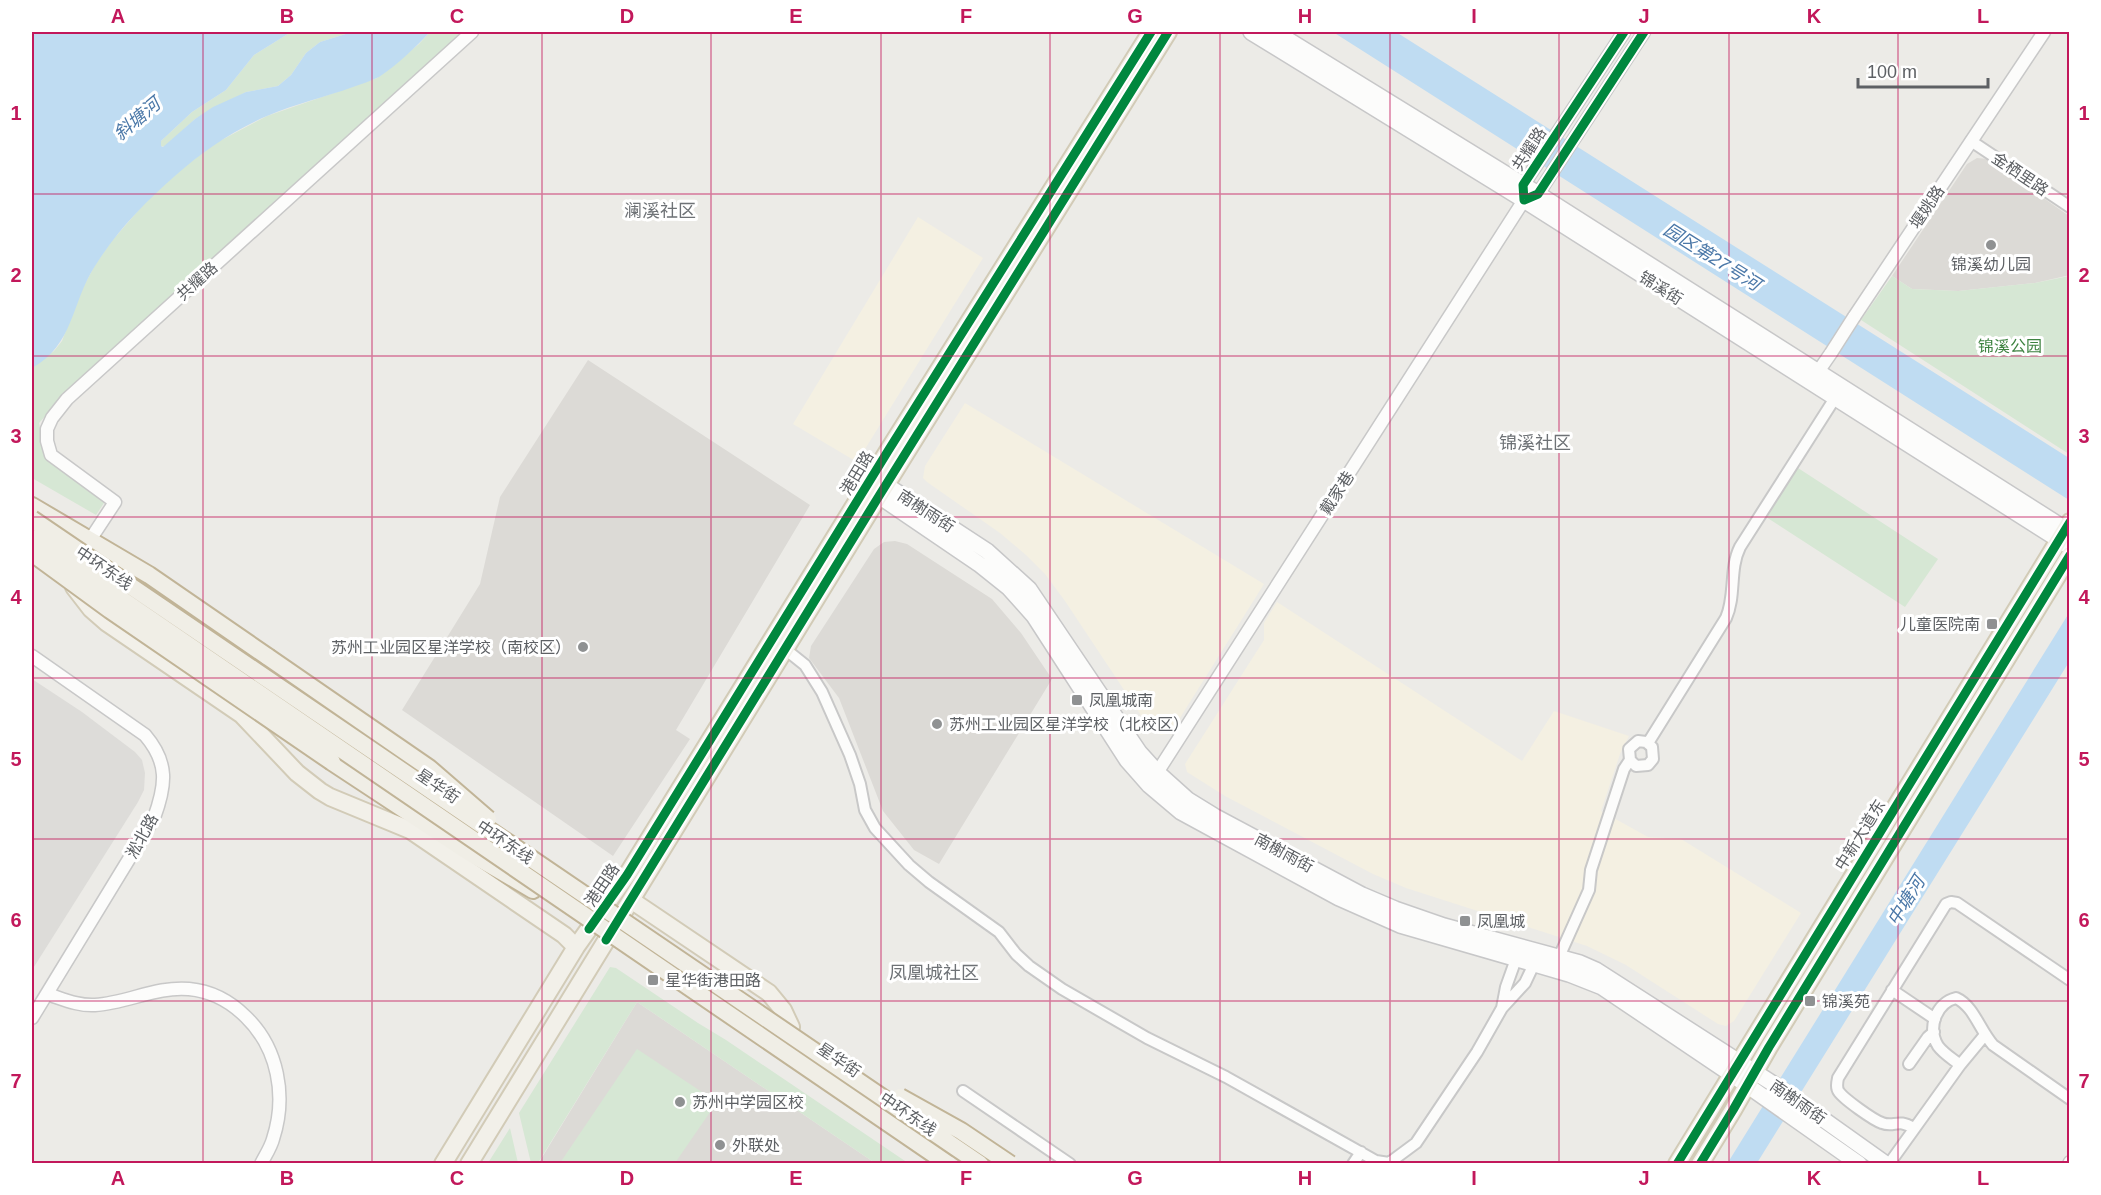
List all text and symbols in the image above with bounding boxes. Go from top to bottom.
text: A [111,5,125,27]
text: B [280,5,294,27]
text: C [450,5,464,27]
text: D [620,5,634,27]
text: E [789,5,803,27]
text: F [960,5,972,27]
text: G [1127,5,1143,27]
text: H [1298,5,1312,27]
text: I [1471,5,1477,27]
text: J [1638,5,1650,27]
text: K [1807,5,1822,27]
text: L [1977,5,1989,27]
scale bar [1858,51,1988,89]
text: 100 m [1867,62,1917,82]
water label: 斜塘河 [110,92,166,144]
text: 1 [10,102,22,124]
text: 1 [2078,102,2090,124]
street label: 共耀路 [1509,124,1549,174]
street label: 金栖里路 [1989,149,2051,199]
street label: 堰姚路 [1907,182,1947,232]
district label: 澜溪社区 [624,201,696,221]
water label: 园区第27号河 [1660,219,1766,296]
marker: 锦溪幼儿园 [1984,238,1998,252]
place label: 锦溪幼儿园 [1951,256,2031,273]
street label: 共耀路 [173,259,221,303]
text: 2 [10,264,22,286]
text: 2 [2078,264,2090,286]
street label: 锦溪街 [1636,268,1686,308]
park label: 锦溪公园 [1978,338,2042,355]
text: 3 [10,425,22,447]
text: 3 [2078,425,2090,447]
district label: 锦溪社区 [1499,433,1571,453]
street label: 港田路 [837,448,877,498]
street label: 戴家巷 [1317,468,1357,518]
street label: 南榭雨街 [895,486,957,536]
street label: 中环东线 [73,543,135,593]
text: 4 [10,586,22,608]
text: 4 [2078,586,2090,608]
place label: 儿童医院南 [1900,616,1980,633]
marker: 儿童医院南 [1985,617,1999,631]
place label: 苏州工业园区星洋学校（南校区） [331,639,571,656]
marker: 苏州工业园区星洋学校（南校区） [576,640,590,654]
place label: 凤凰城南 [1089,692,1153,709]
marker: 凤凰城南 [1070,693,1084,707]
place label: 苏州工业园区星洋学校（北校区） [949,716,1189,733]
marker: 苏州工业园区星洋学校（北校区） [930,717,944,731]
text: 5 [10,748,22,770]
text: 5 [2078,748,2090,770]
street label: 星华街 [413,766,463,806]
street label: 中新大道东 [1832,797,1888,873]
street label: 淞北路 [123,811,161,861]
street label: 中环东线 [474,817,536,867]
street label: 南榭雨街 [1252,830,1316,876]
street label: 港田路 [582,860,622,910]
water label: 中塘河 [1883,870,1930,929]
text: 6 [10,909,22,931]
text: 6 [2078,909,2090,931]
place label: 凤凰城 [1477,913,1525,930]
marker: 凤凰城 [1458,914,1472,928]
district label: 凤凰城社区 [889,963,979,983]
place label: 星华街港田路 [665,972,761,989]
marker: 星华街港田路 [646,973,660,987]
place label: 锦溪苑 [1822,993,1870,1010]
marker: 锦溪苑 [1803,994,1817,1008]
street label: 星华街 [814,1040,864,1080]
text: 7 [10,1070,22,1092]
text: 7 [2078,1070,2090,1092]
street label: 南榭雨街 [1767,1077,1829,1127]
street label: 中环东线 [877,1089,939,1139]
place label: 苏州中学园区校 [692,1094,804,1111]
marker: 苏州中学园区校 [673,1095,687,1109]
place label: 外联处 [732,1137,780,1154]
marker: 外联处 [713,1138,727,1152]
text: A [111,1167,125,1189]
text: B [280,1167,294,1189]
text: C [450,1167,464,1189]
text: D [620,1167,634,1189]
text: E [789,1167,803,1189]
text: F [960,1167,972,1189]
text: G [1127,1167,1143,1189]
text: H [1298,1167,1312,1189]
text: I [1471,1167,1477,1189]
text: J [1638,1167,1650,1189]
text: K [1807,1167,1822,1189]
text: L [1977,1167,1989,1189]

